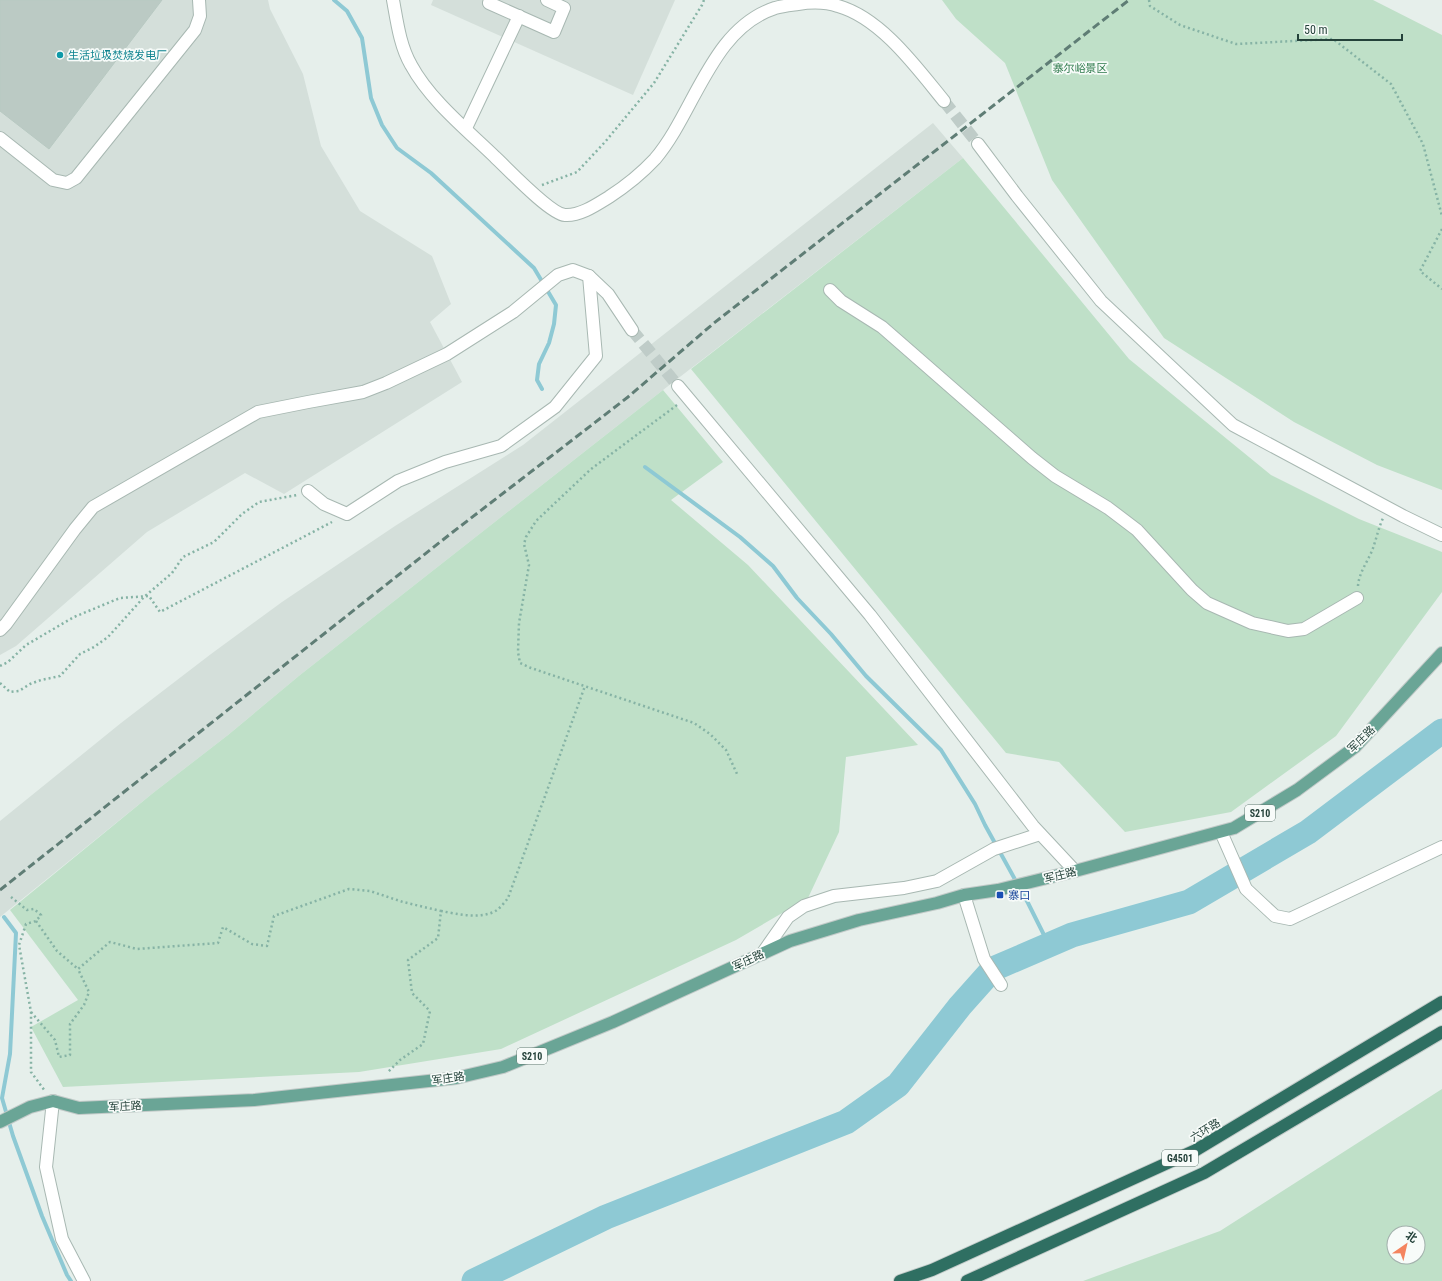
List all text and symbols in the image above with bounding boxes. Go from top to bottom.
scale bar [1298,16,1402,42]
text: 50 m [1304,23,1328,37]
place label: 生活垃圾焚烧发电厂 [68,49,167,62]
marker: 生活垃圾焚烧发电厂 [55,50,65,60]
park label: 寨尔峪景区 [1053,62,1108,75]
street label: 军庄路 [1345,723,1378,755]
road number: S210 [1245,805,1275,821]
street label: 军庄路 [1043,865,1078,886]
place label: 寨口 [1008,889,1030,902]
marker: 寨口 [995,890,1005,900]
street label: 军庄路 [731,948,766,973]
road number: S210 [517,1048,547,1064]
street label: 军庄路 [431,1070,465,1087]
street label: 军庄路 [108,1099,142,1114]
street label: 六环路 [1188,1116,1223,1144]
road number: G4501 [1162,1150,1198,1166]
north arrow [1386,1225,1426,1265]
text: 北 [1403,1229,1420,1246]

